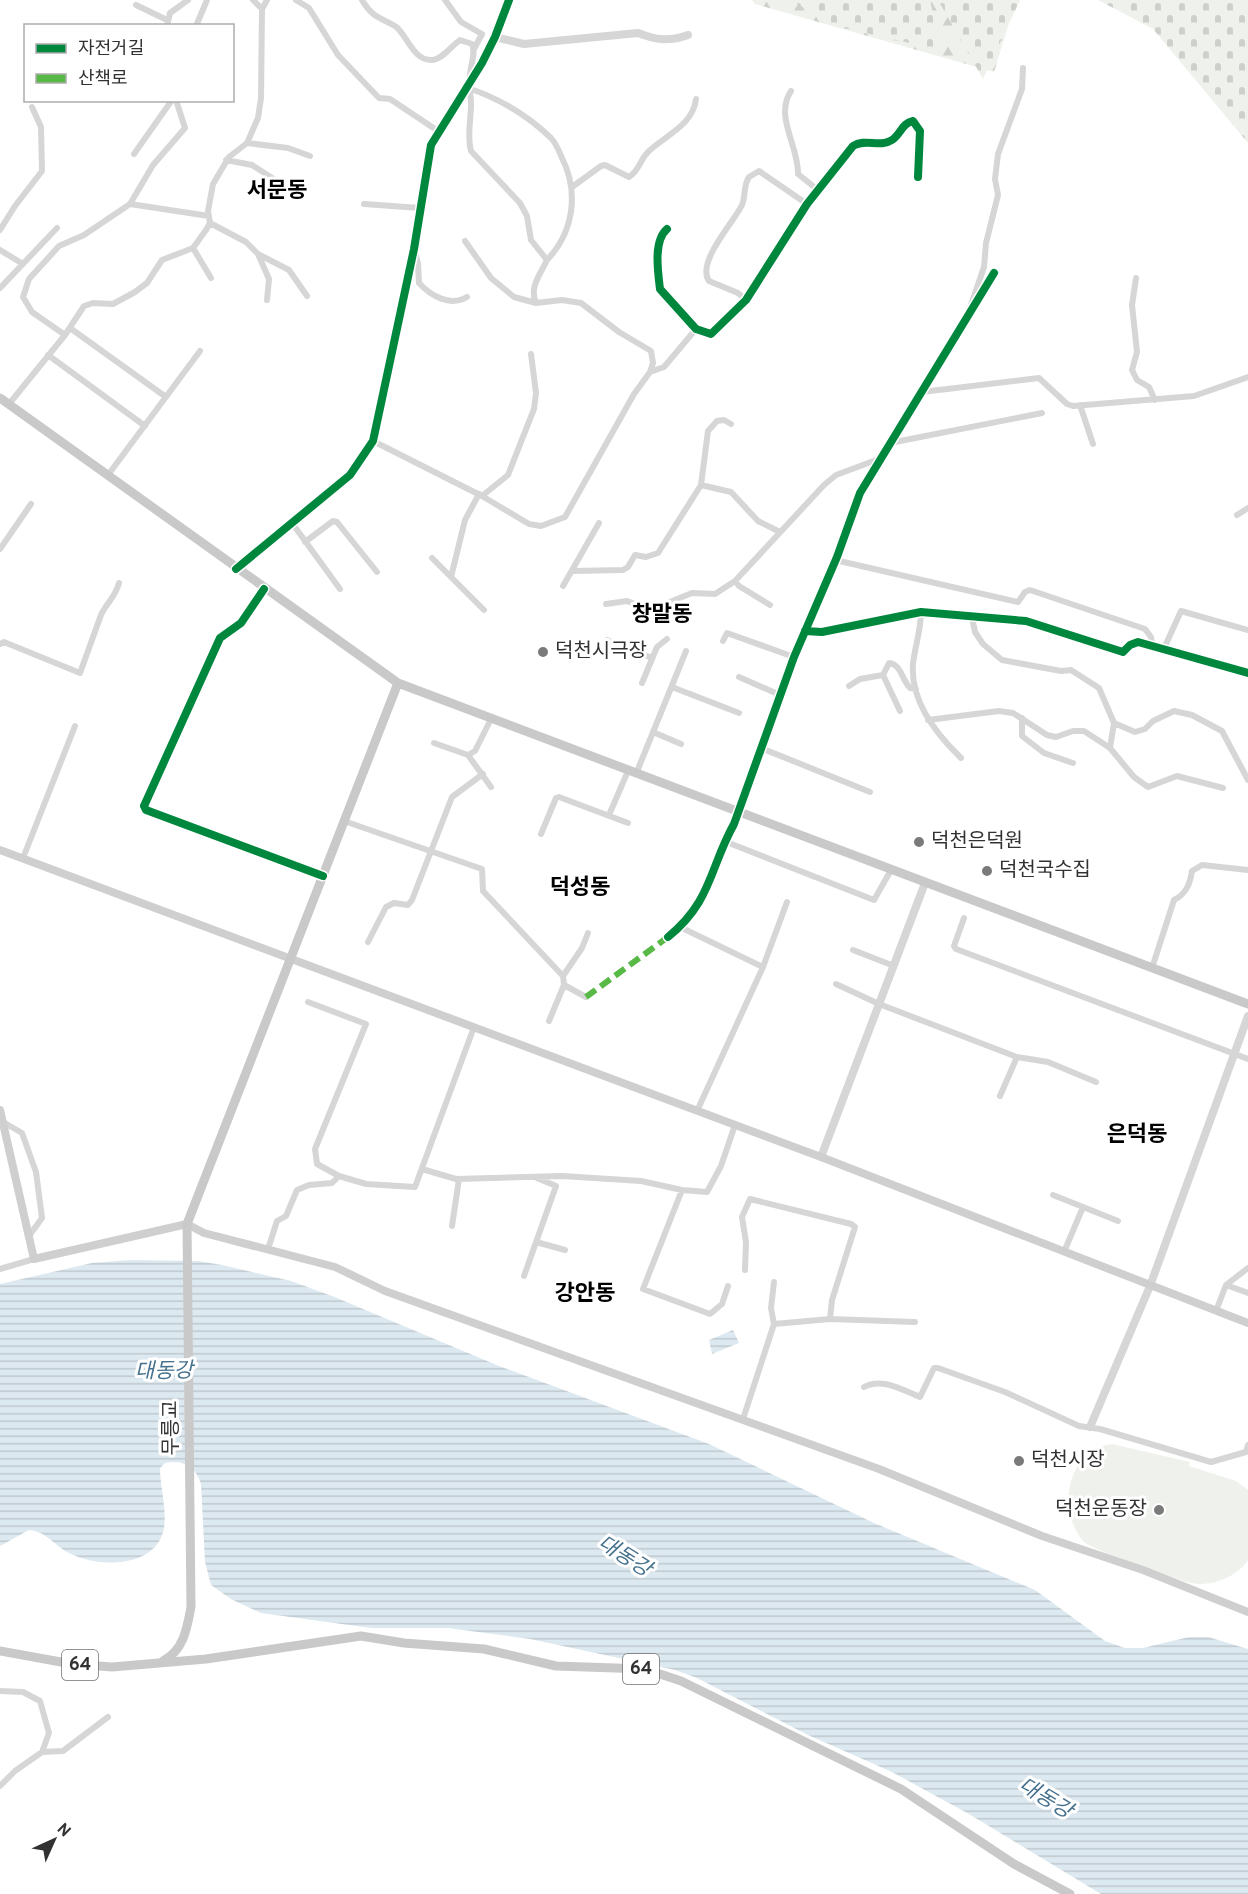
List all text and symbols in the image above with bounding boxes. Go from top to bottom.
legend [24,24,234,102]
text: 자전거길 [78,38,144,61]
text: 산책로 [78,68,128,91]
district label: 서문동 [247,178,307,205]
district label: 창말동 [632,602,692,629]
place label: 덕천시극장 [555,639,647,665]
marker: 덕천시극장 [536,645,550,659]
place label: 덕천은덕원 [931,829,1023,855]
marker: 덕천은덕원 [912,835,926,849]
place label: 덕천국수집 [999,858,1091,884]
marker: 덕천국수집 [980,864,994,878]
district label: 덕성동 [550,875,610,902]
district label: 은덕동 [1107,1122,1167,1149]
district label: 강안동 [555,1281,615,1308]
water label: 대동강 [135,1358,196,1386]
street label: 무릉교 [159,1400,185,1456]
place label: 덕천시장 [1031,1448,1105,1474]
marker: 덕천시장 [1012,1454,1026,1468]
place label: 덕천운동장 [1055,1497,1147,1523]
marker: 덕천운동장 [1152,1503,1166,1517]
water label: 대동강 [592,1530,658,1585]
road number: 64 [62,1650,98,1680]
road number: 64 [623,1654,659,1684]
water label: 대동강 [1013,1773,1079,1827]
north arrow [24,1810,84,1870]
text: N [52,1820,74,1842]

